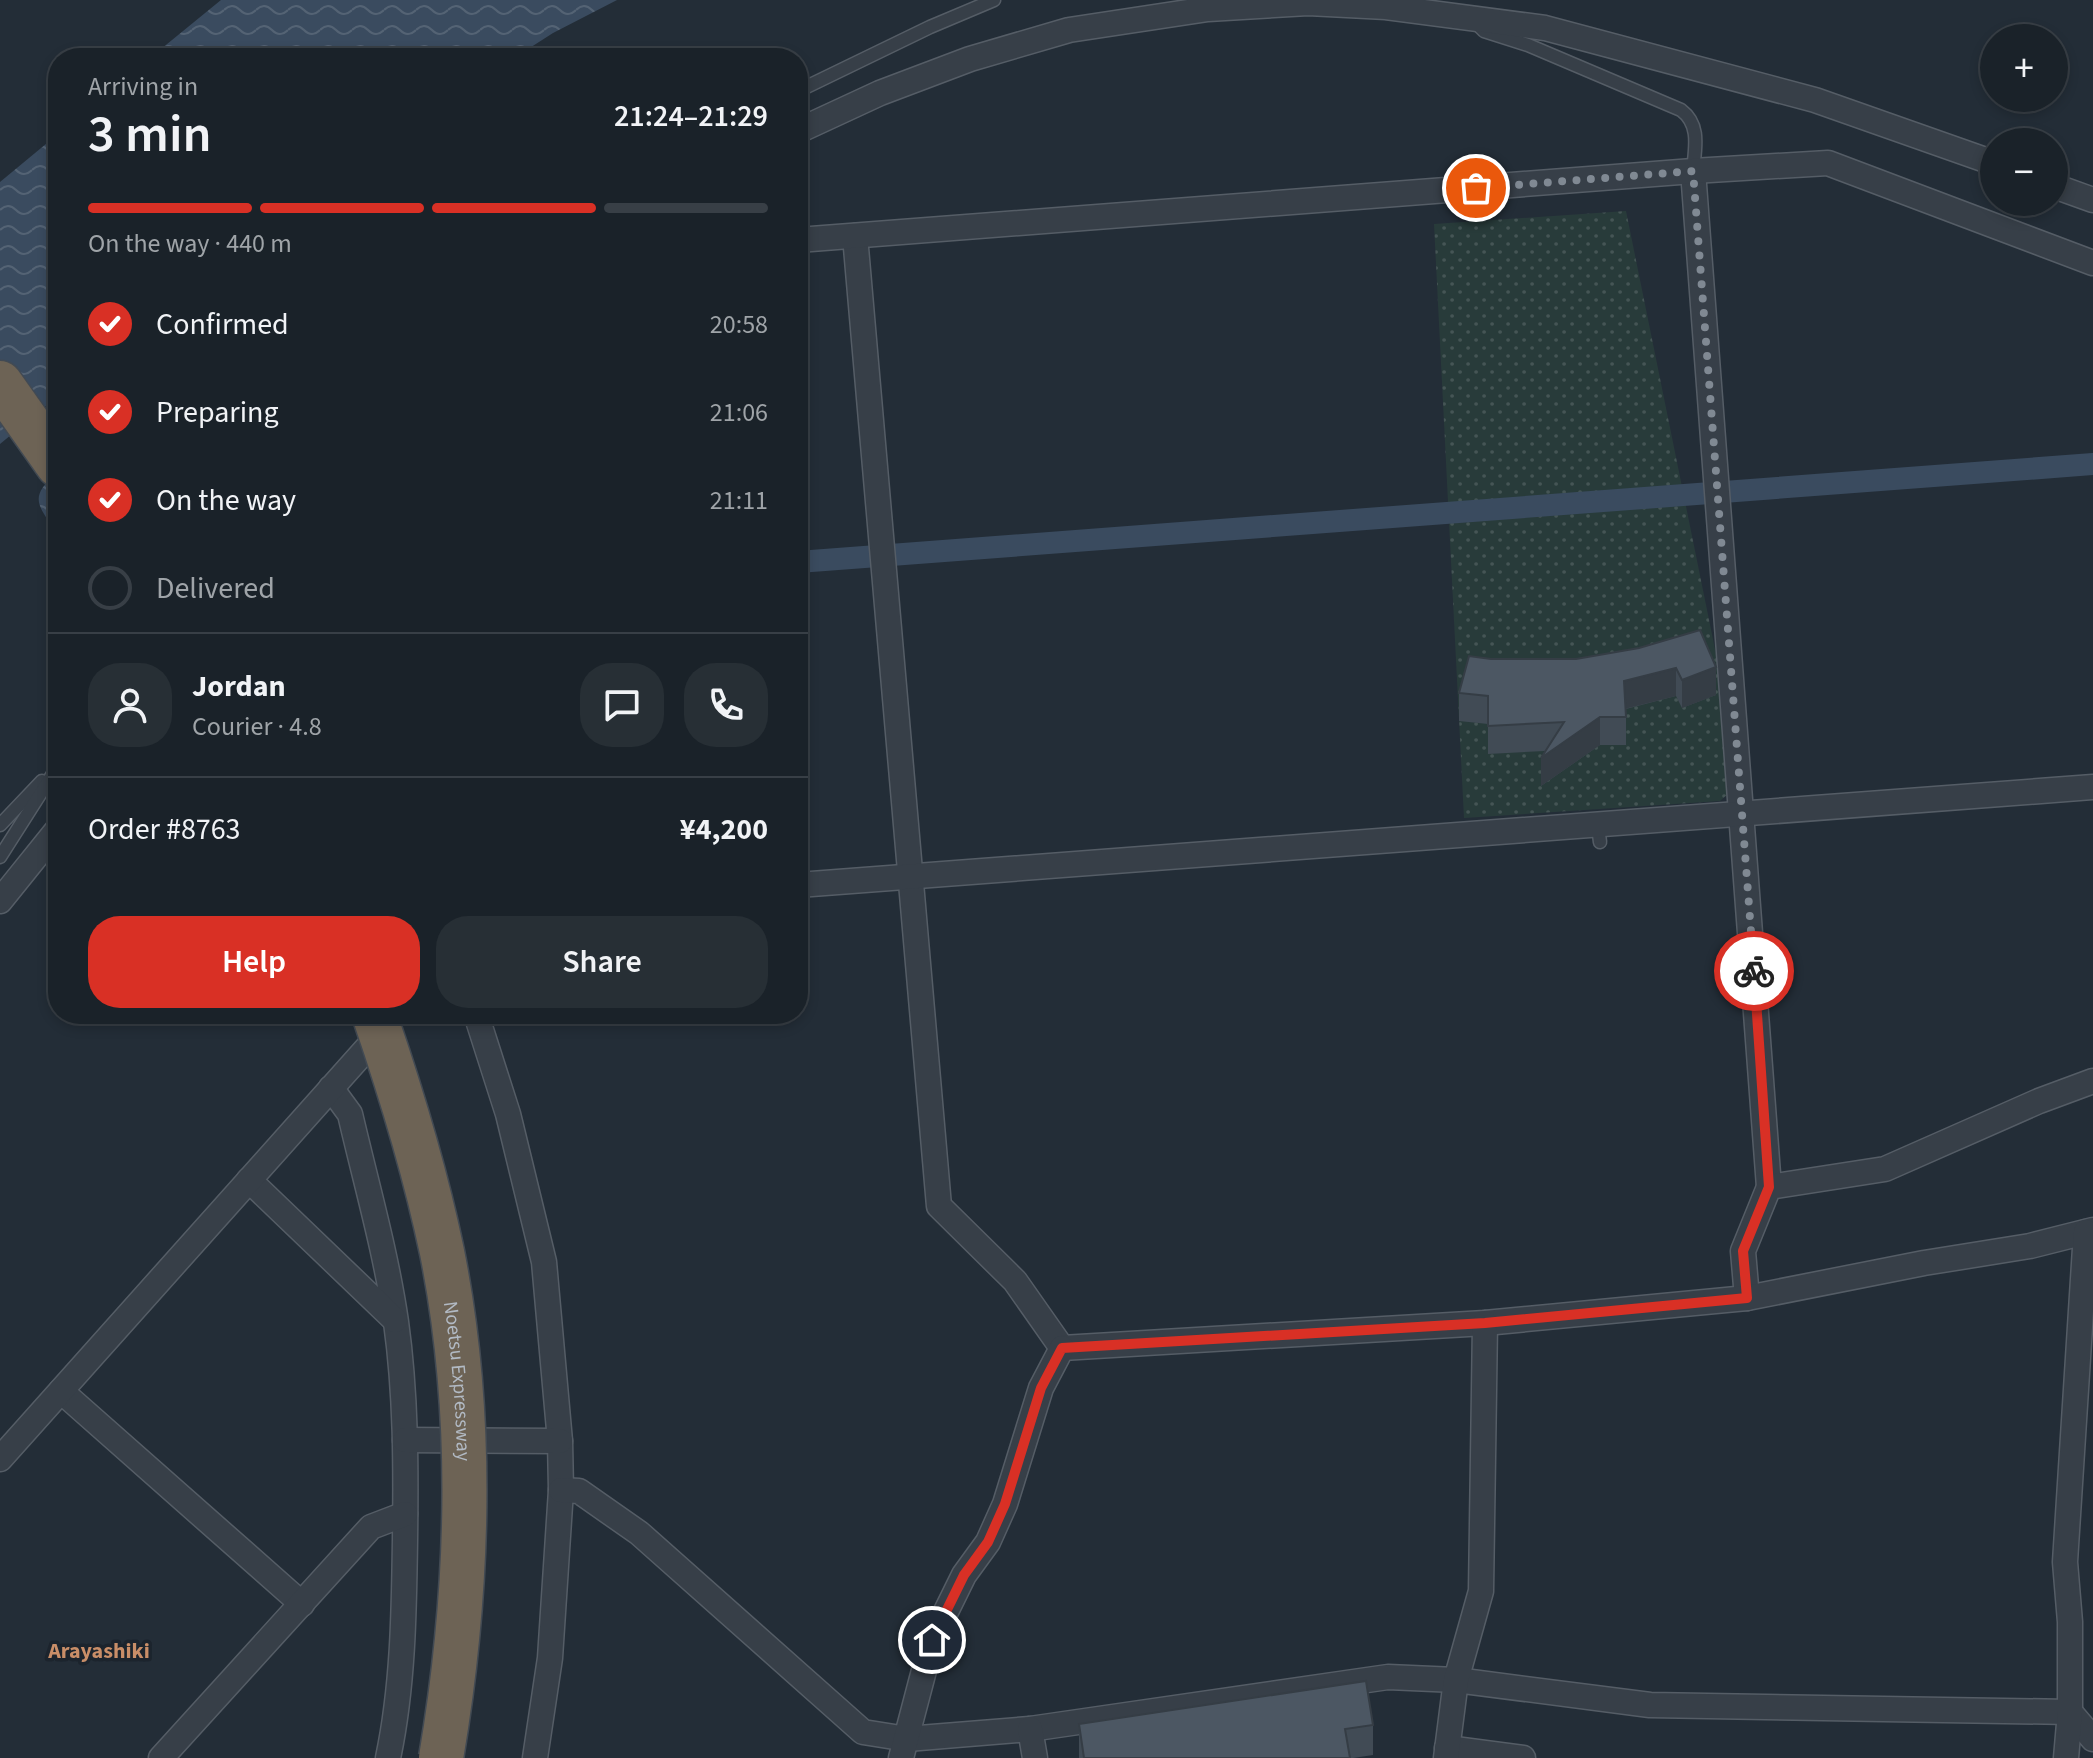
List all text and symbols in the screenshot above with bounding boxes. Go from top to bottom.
map controls [1980,24,2068,216]
button: + [1980,24,2068,112]
text: Arriving in [88,68,198,105]
text: 21:24–21:29 [614,95,768,138]
text: 3 min [88,98,212,172]
button: − [1980,128,2068,216]
pin [1442,154,1510,222]
icon: bag [1454,166,1498,210]
text: On the way · 440 m [88,225,292,262]
icon: check [88,302,132,346]
text: Confirmed [156,303,289,346]
text: 20:58 [710,306,768,343]
icon: check [88,390,132,434]
text: Preparing [156,391,279,434]
text: 21:06 [710,394,768,431]
icon: check [88,478,132,522]
text: On the way [156,479,296,522]
text: 21:11 [710,482,768,519]
text: Delivered [156,567,275,610]
button: person [88,663,172,747]
button: chat [580,663,664,747]
button: phone [684,663,768,747]
text: Jordan [192,665,286,708]
text: Courier · 4.8 [192,708,322,745]
text: Order #8763 [88,808,241,851]
text: ¥4,200 [680,808,768,851]
button: Help [88,916,420,1008]
button: Share [436,916,768,1008]
courier [1714,931,1794,1011]
icon: bike [1732,949,1776,993]
street label: Noetsu Expressway [436,1299,477,1462]
pin [898,1606,966,1674]
icon: home [910,1618,954,1662]
district label: Arayashiki [47,1635,150,1667]

